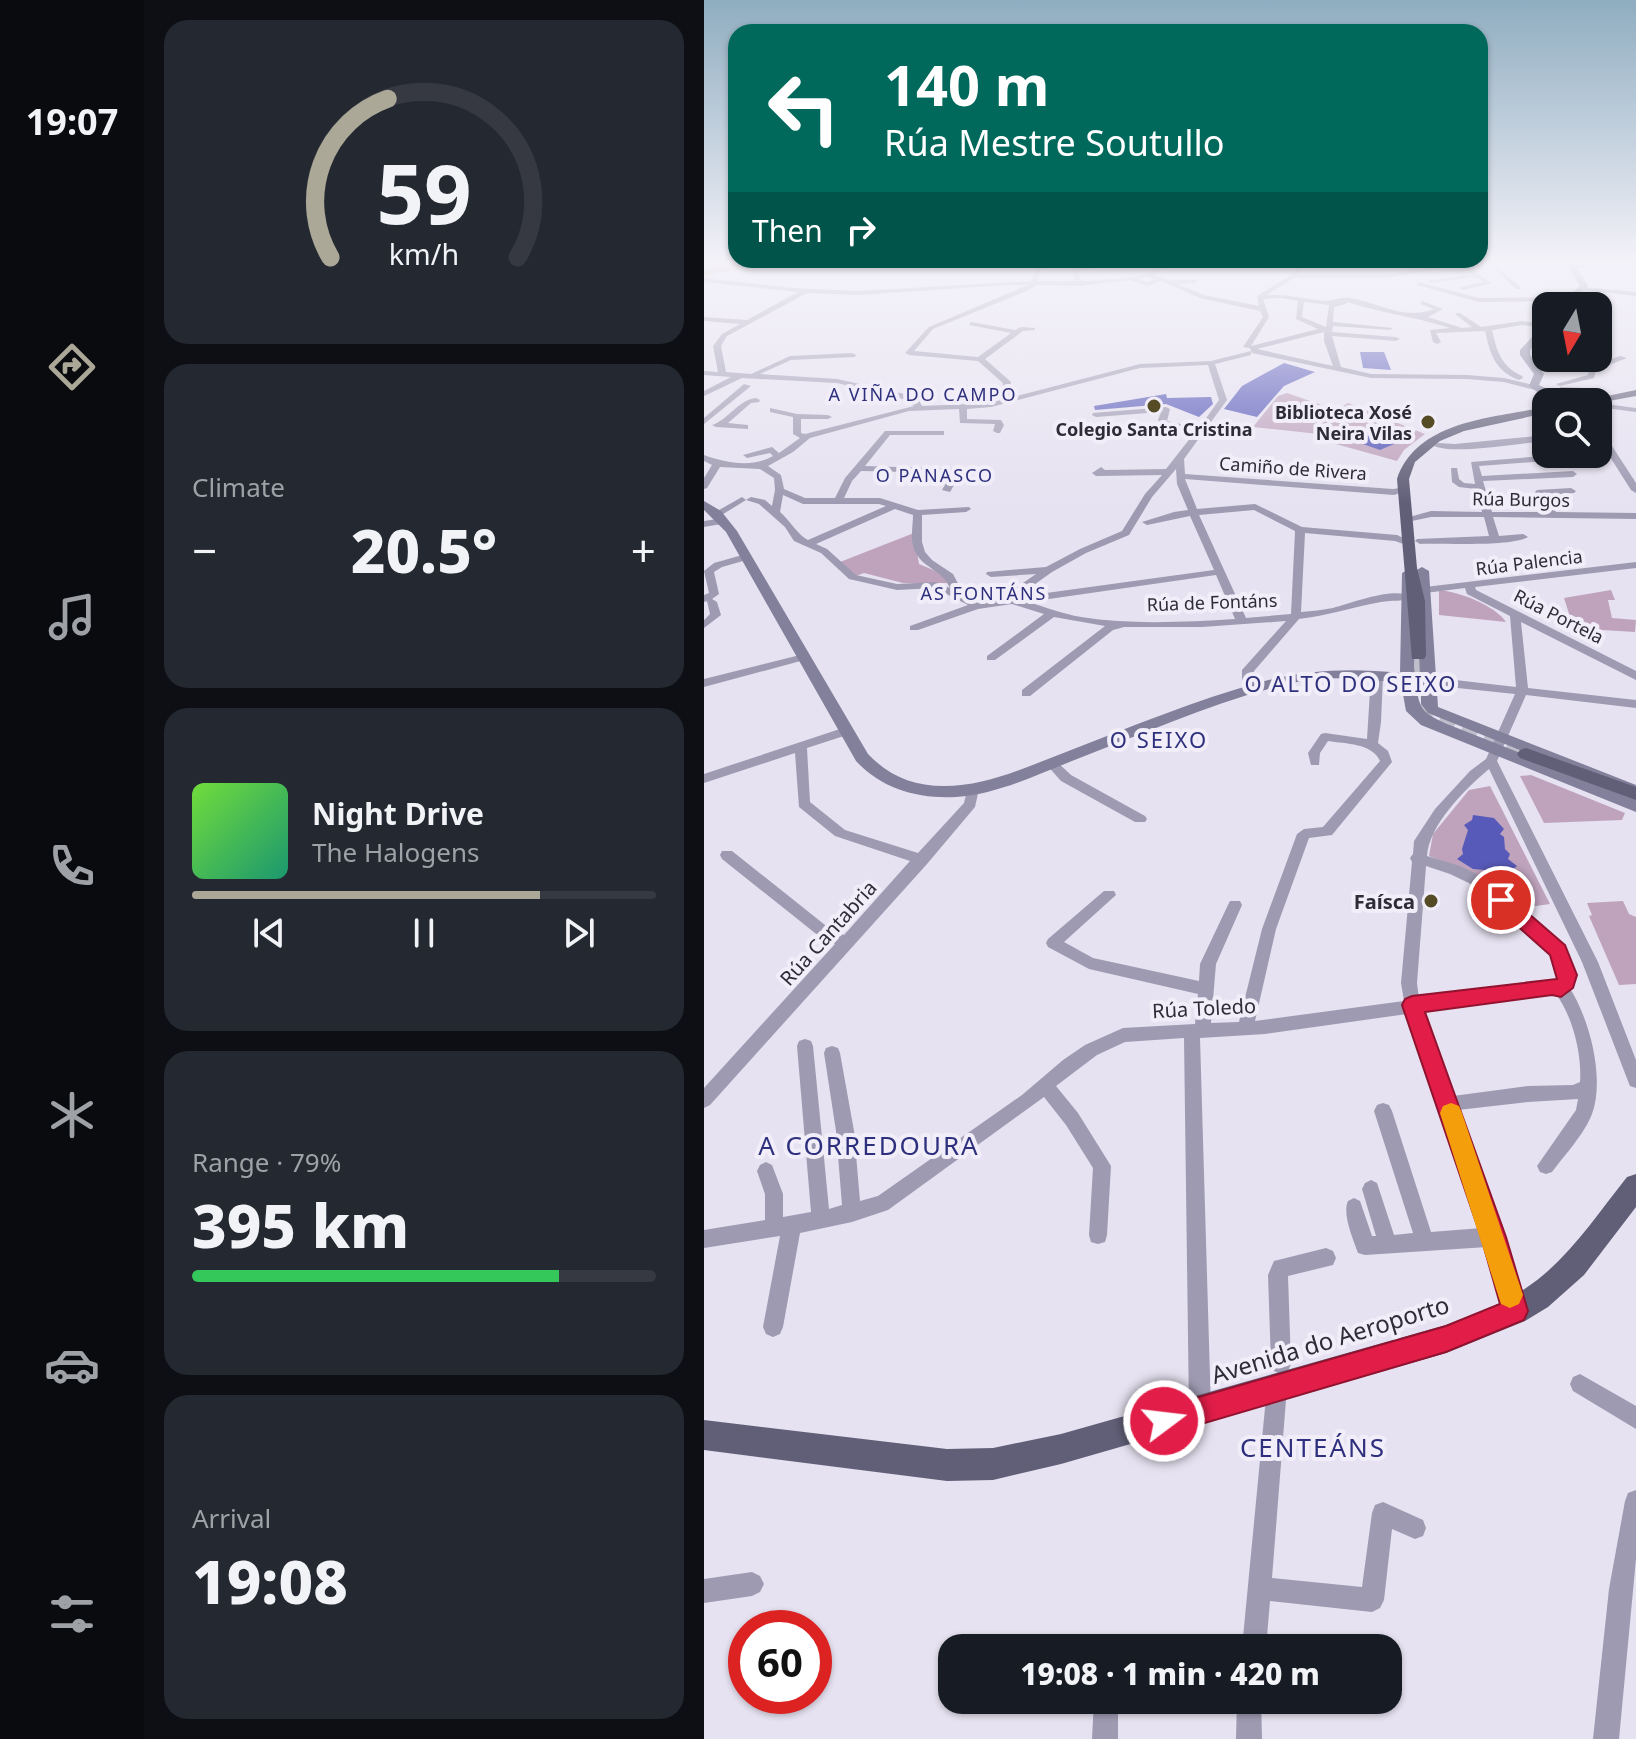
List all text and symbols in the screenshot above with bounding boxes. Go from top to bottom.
text: 140 m [884,46,1049,122]
icon: left [752,56,856,160]
text: 19:07 [26,97,118,146]
text: Rúa Mestre Soutullo [884,118,1225,167]
text: 59 [376,134,472,247]
icon: right [839,208,883,252]
text: Then [752,210,823,251]
text: km/h [389,234,459,273]
north arrow [1532,292,1612,372]
map controls [1532,292,1612,468]
icon: directions [44,339,100,395]
district label: A VIÑA DO CAMPO [829,382,1017,406]
button: search [1532,388,1612,468]
marker: Colegio Santa Cristina [1145,397,1163,415]
place label: Biblioteca Xosé Neira Vilas [1275,400,1412,445]
marker: Biblioteca Xosé Neira Vilas [1419,413,1437,431]
place label: Colegio Santa Cristina [1056,417,1252,441]
street label: Camiño de Rivera [1218,451,1368,485]
district label: O PANASCO [876,463,994,487]
text: Climate [192,469,285,505]
street label: Rúa Burgos [1472,486,1570,512]
text: 20.5° [351,509,497,591]
text: − [192,520,217,580]
text: + [631,520,656,580]
street label: Rúa Palencia [1474,544,1584,580]
district label: AS FONTÁNS [921,581,1047,605]
street label: Rúa Portela [1510,583,1608,649]
street label: Rúa de Fontáns [1146,588,1278,616]
icon: music [44,589,100,645]
district label: O ALTO DO SEIXO [1244,668,1458,698]
district label: O SEIXO [1110,724,1208,754]
text: Night Drive [312,793,484,834]
text: The Halogens [312,834,479,870]
icon: phone [44,838,100,894]
pin [1467,866,1535,934]
street label: Rúa Cantabria [774,875,882,991]
icon: arrive [1479,878,1523,922]
place label: Faísca [1354,888,1415,915]
marker: Faísca [1422,892,1440,910]
icon: previous [247,911,291,955]
icon: pause [402,911,446,955]
icon: next [557,911,601,955]
street label: Rúa Toledo [1151,992,1257,1024]
icon: climate [44,1087,100,1143]
district label: A CORREDOURA [758,1127,980,1163]
text: Range · 79% [192,1144,341,1180]
text: 395 km [192,1184,409,1266]
street label: Avenida do Aeroporto [1207,1287,1453,1391]
icon: car [44,1337,100,1393]
position arrow [1122,1379,1206,1463]
district label: CENTEÁNS [1240,1429,1386,1465]
text: Arrival [192,1500,271,1536]
text: 19:08 [192,1540,348,1622]
icon: filters [44,1586,100,1642]
speed limit sign: 60 [728,1610,832,1714]
text: 19:08 · 1 min · 420 m [1020,1653,1320,1694]

